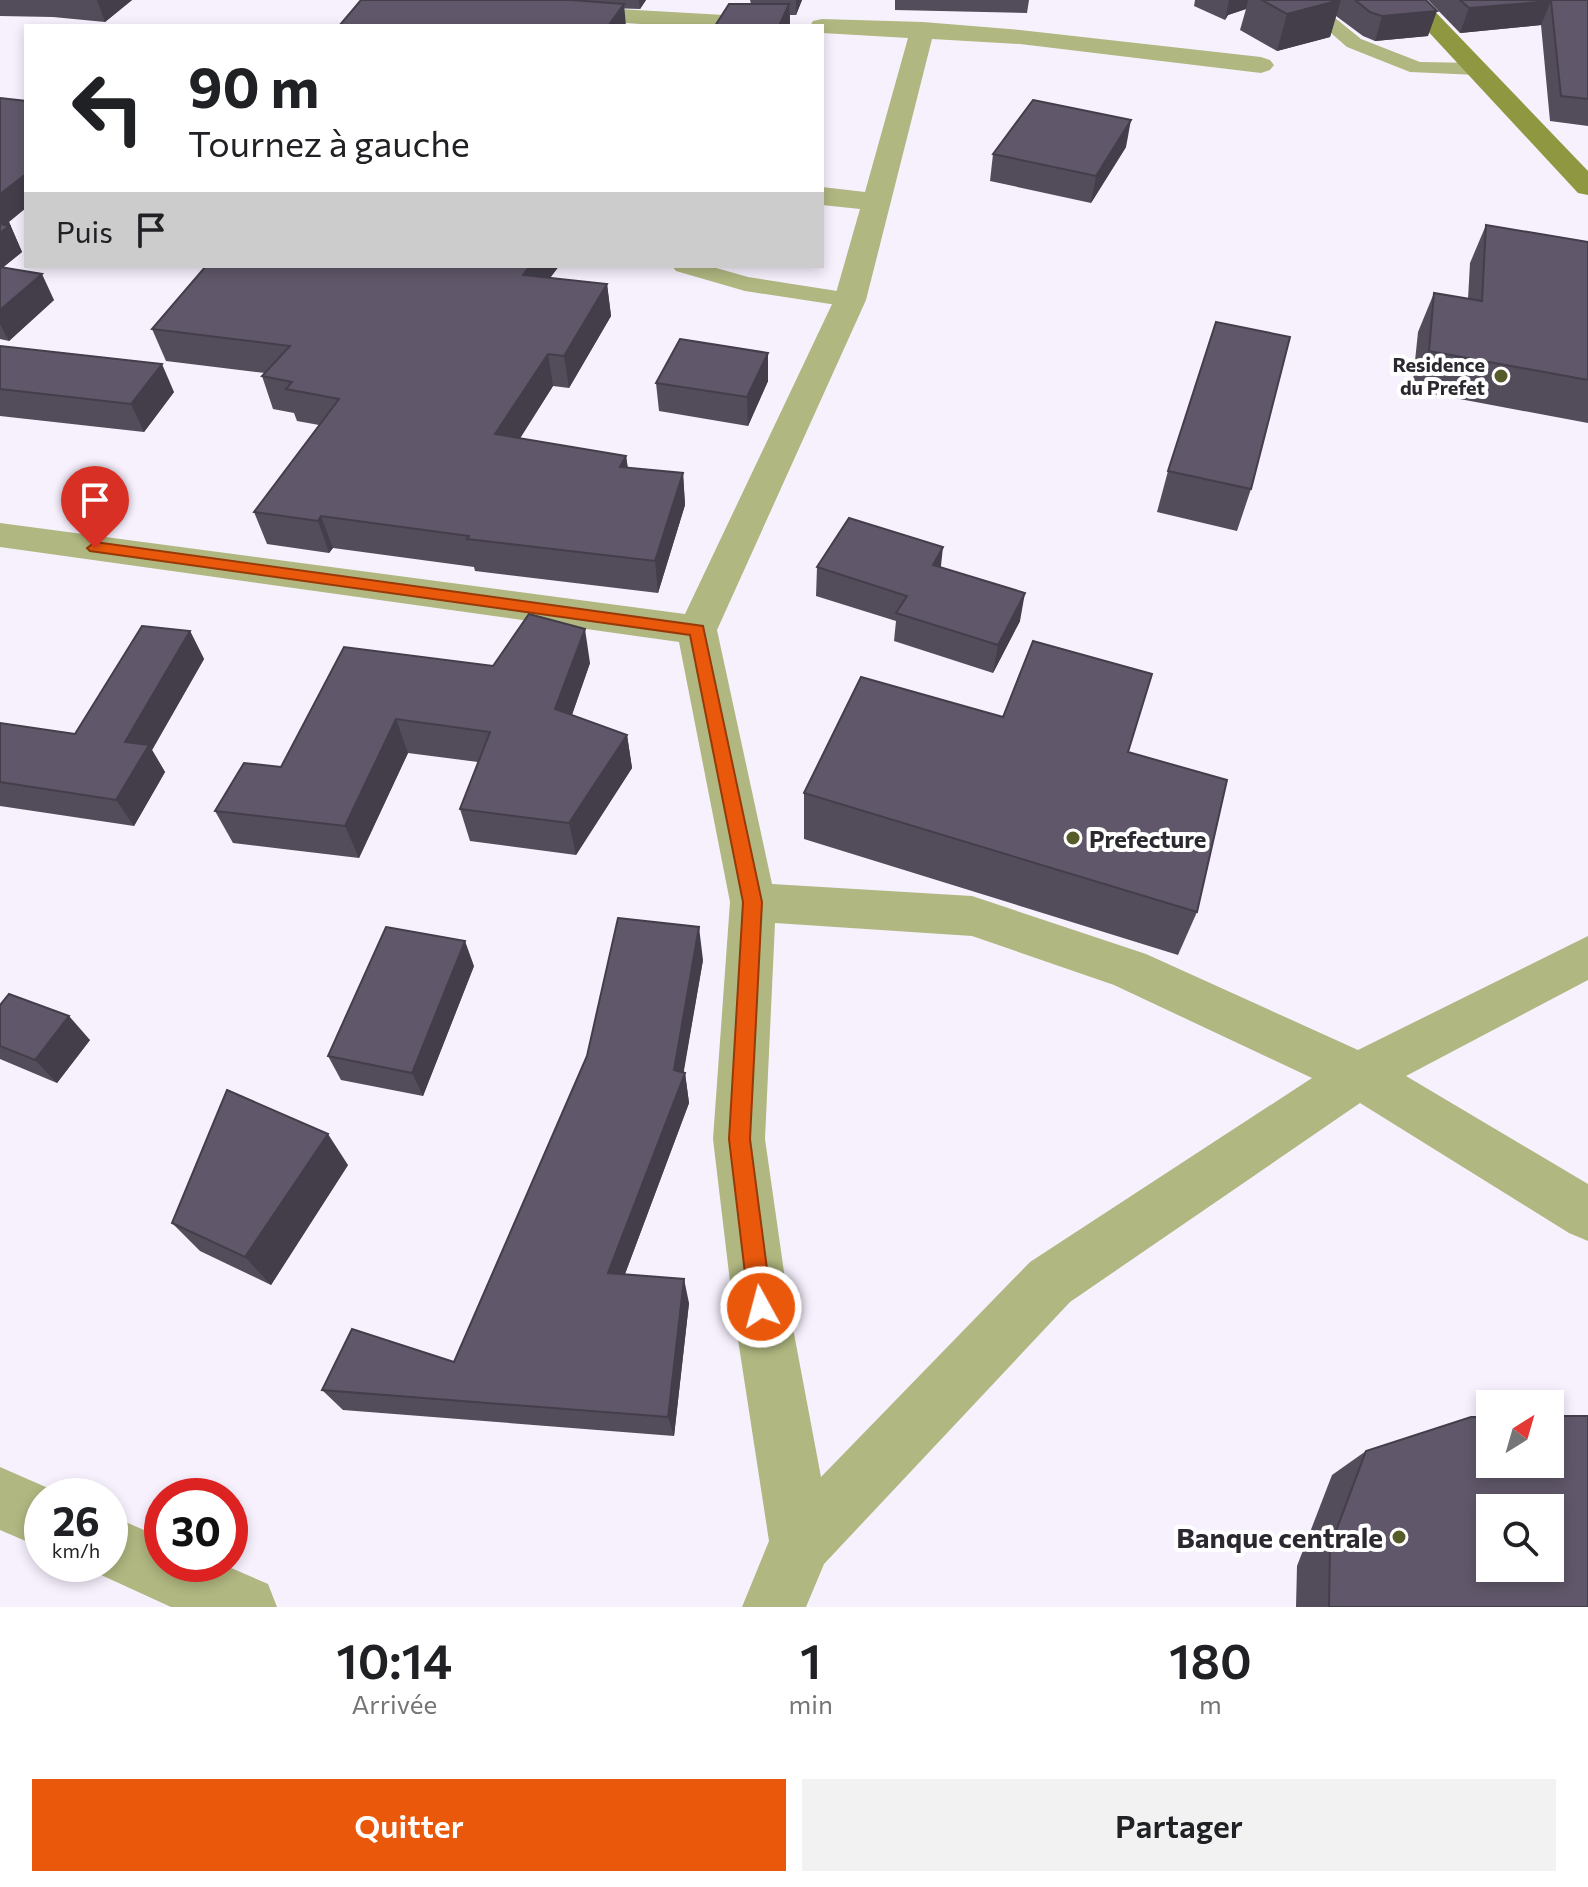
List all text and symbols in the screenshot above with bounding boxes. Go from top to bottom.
text: 90 m [188,51,319,120]
icon: left [56,56,160,160]
text: Tournez à gauche [188,120,470,164]
icon: arrive [129,208,173,252]
text: Puis [56,212,113,249]
place label: Residence du Prefet [1392,352,1485,399]
marker: Residence du Prefet [1492,367,1510,385]
pin [61,466,129,548]
icon: arrive [73,478,117,522]
place label: Prefecture [1089,824,1206,853]
marker: Prefecture [1064,829,1082,847]
position arrow [719,1265,803,1349]
north arrow [1476,1390,1564,1478]
map controls [1476,1390,1564,1582]
speed limit sign: 30 [144,1478,248,1582]
button: search [1476,1494,1564,1582]
text: 26 [52,1495,100,1544]
place label: Banque centrale [1176,1520,1383,1554]
marker: Banque centrale [1390,1528,1408,1546]
text: km/h [52,1538,100,1562]
text: 10:14 [336,1630,452,1689]
text: 1 [800,1630,821,1689]
text: 180 [1169,1630,1252,1689]
text: Arrivée [351,1688,437,1719]
text: min [789,1688,833,1719]
text: m [1199,1688,1222,1719]
button: Quitter [32,1779,786,1871]
button: Partager [802,1779,1556,1871]

